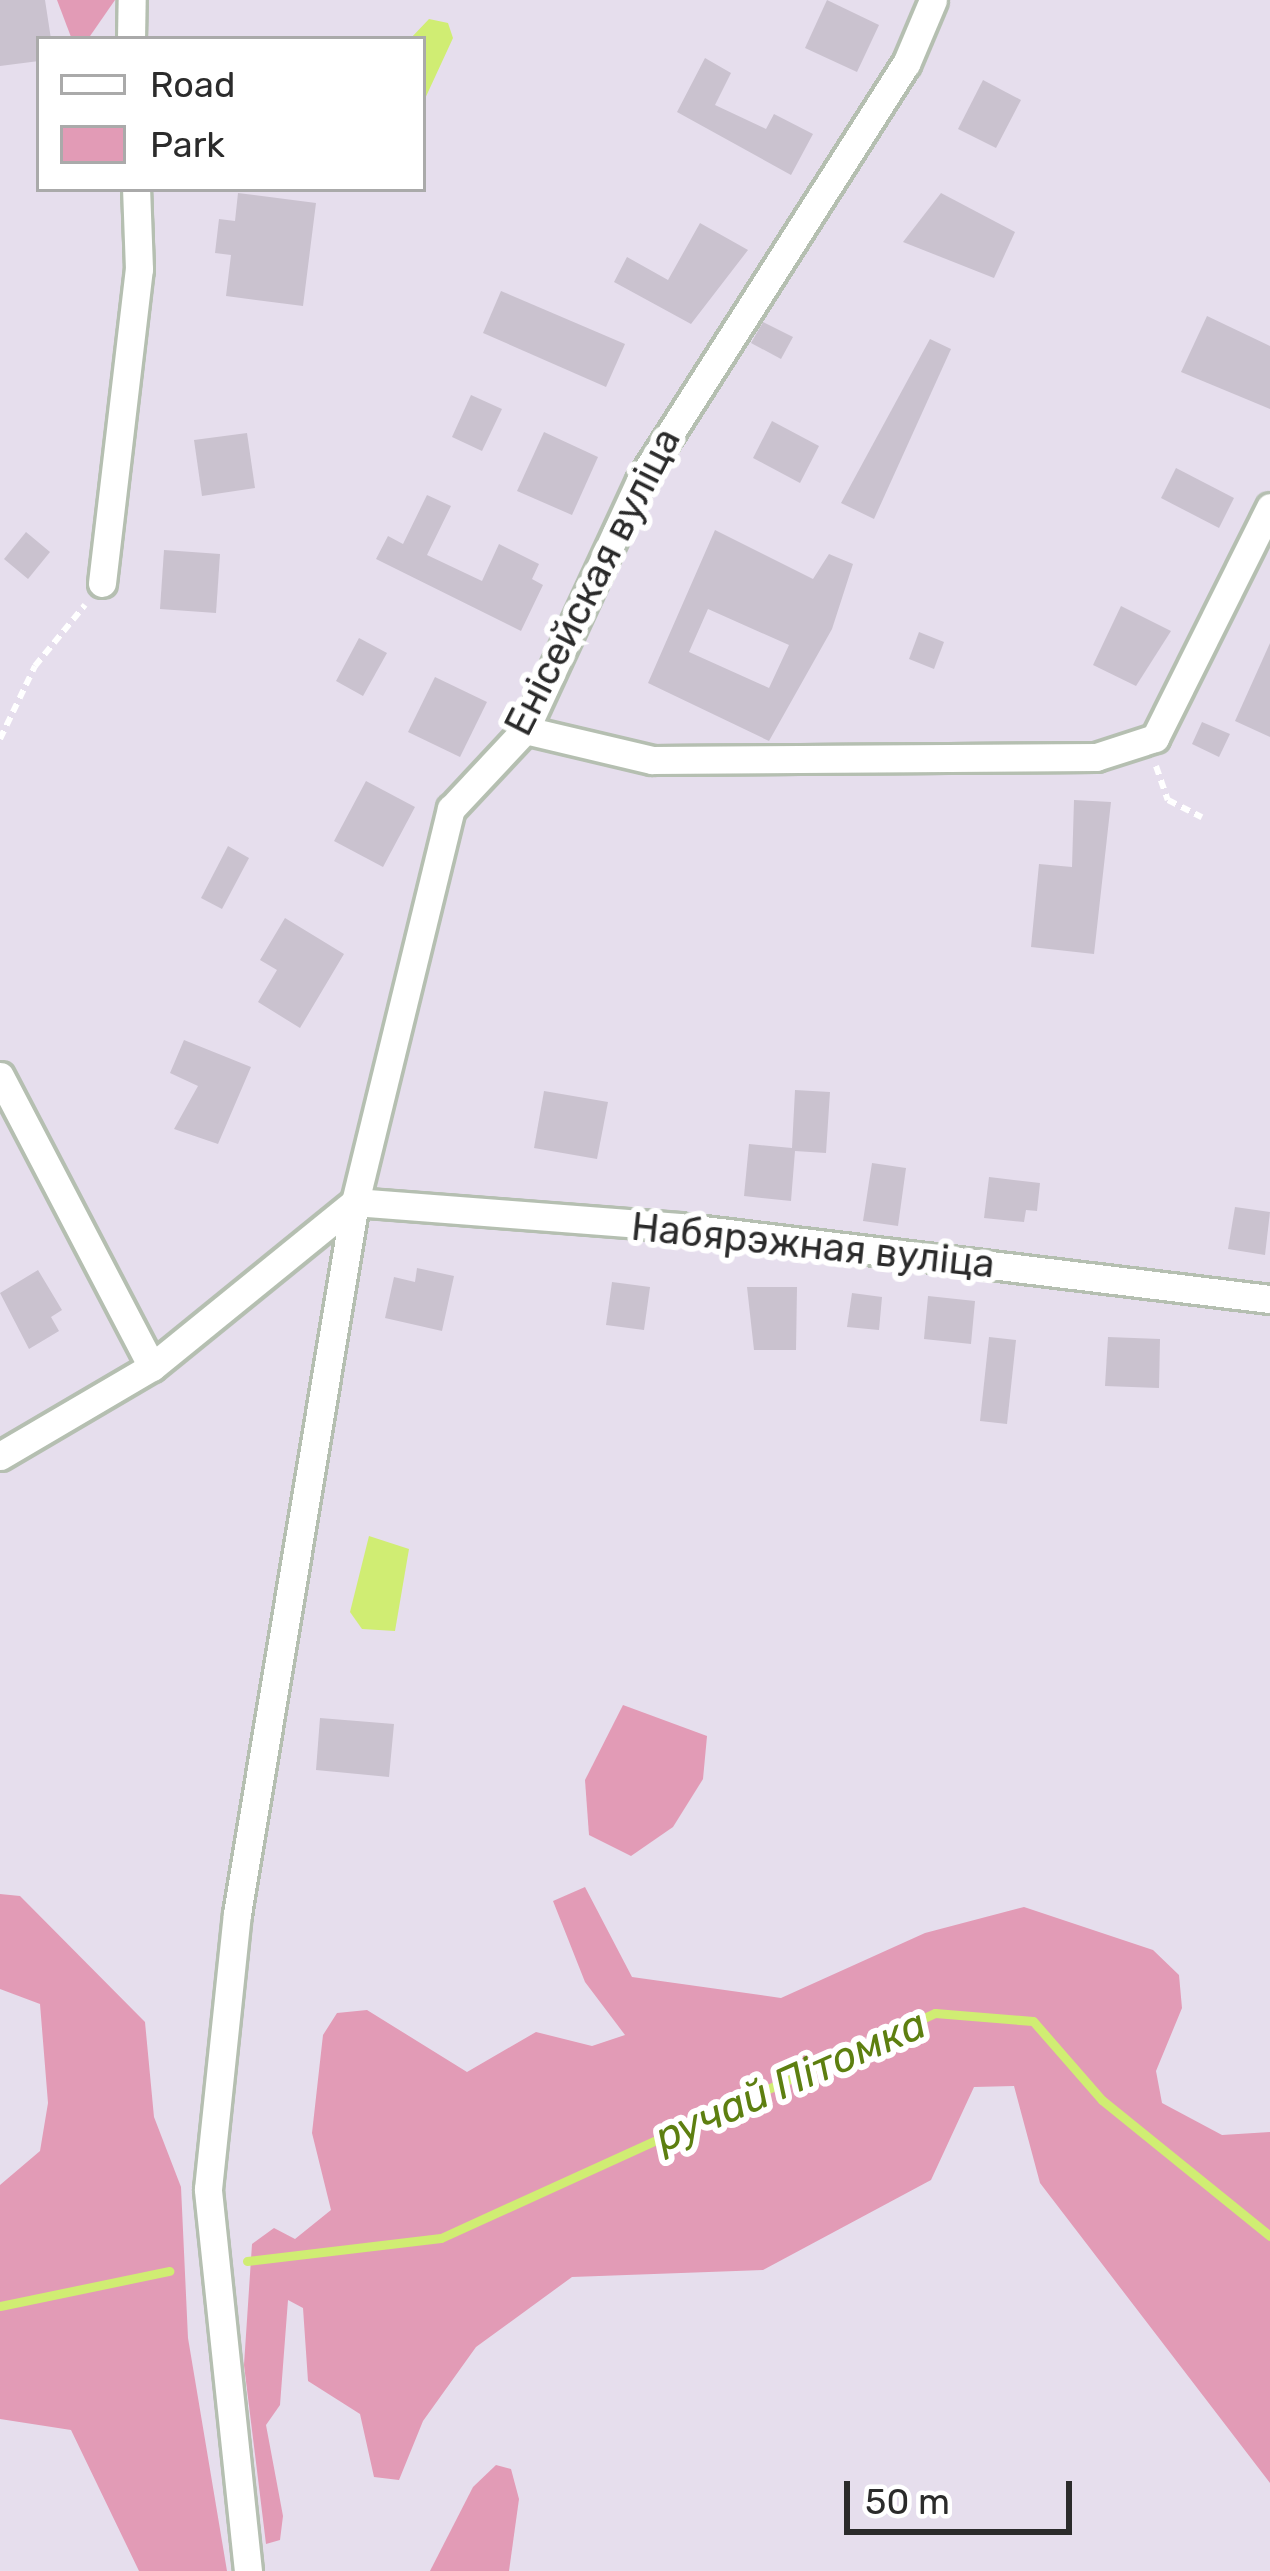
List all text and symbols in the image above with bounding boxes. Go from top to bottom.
legend [36,36,426,192]
text: Road [150,63,235,106]
text: Park [150,123,225,166]
street label: Енісейская вуліца [495,421,691,743]
street label: Набярэжная вуліца [629,1204,997,1288]
water label: ручай Пітомка [646,1999,934,2163]
scale bar [850,2457,1078,2531]
text: 50 m [865,2480,950,2523]

